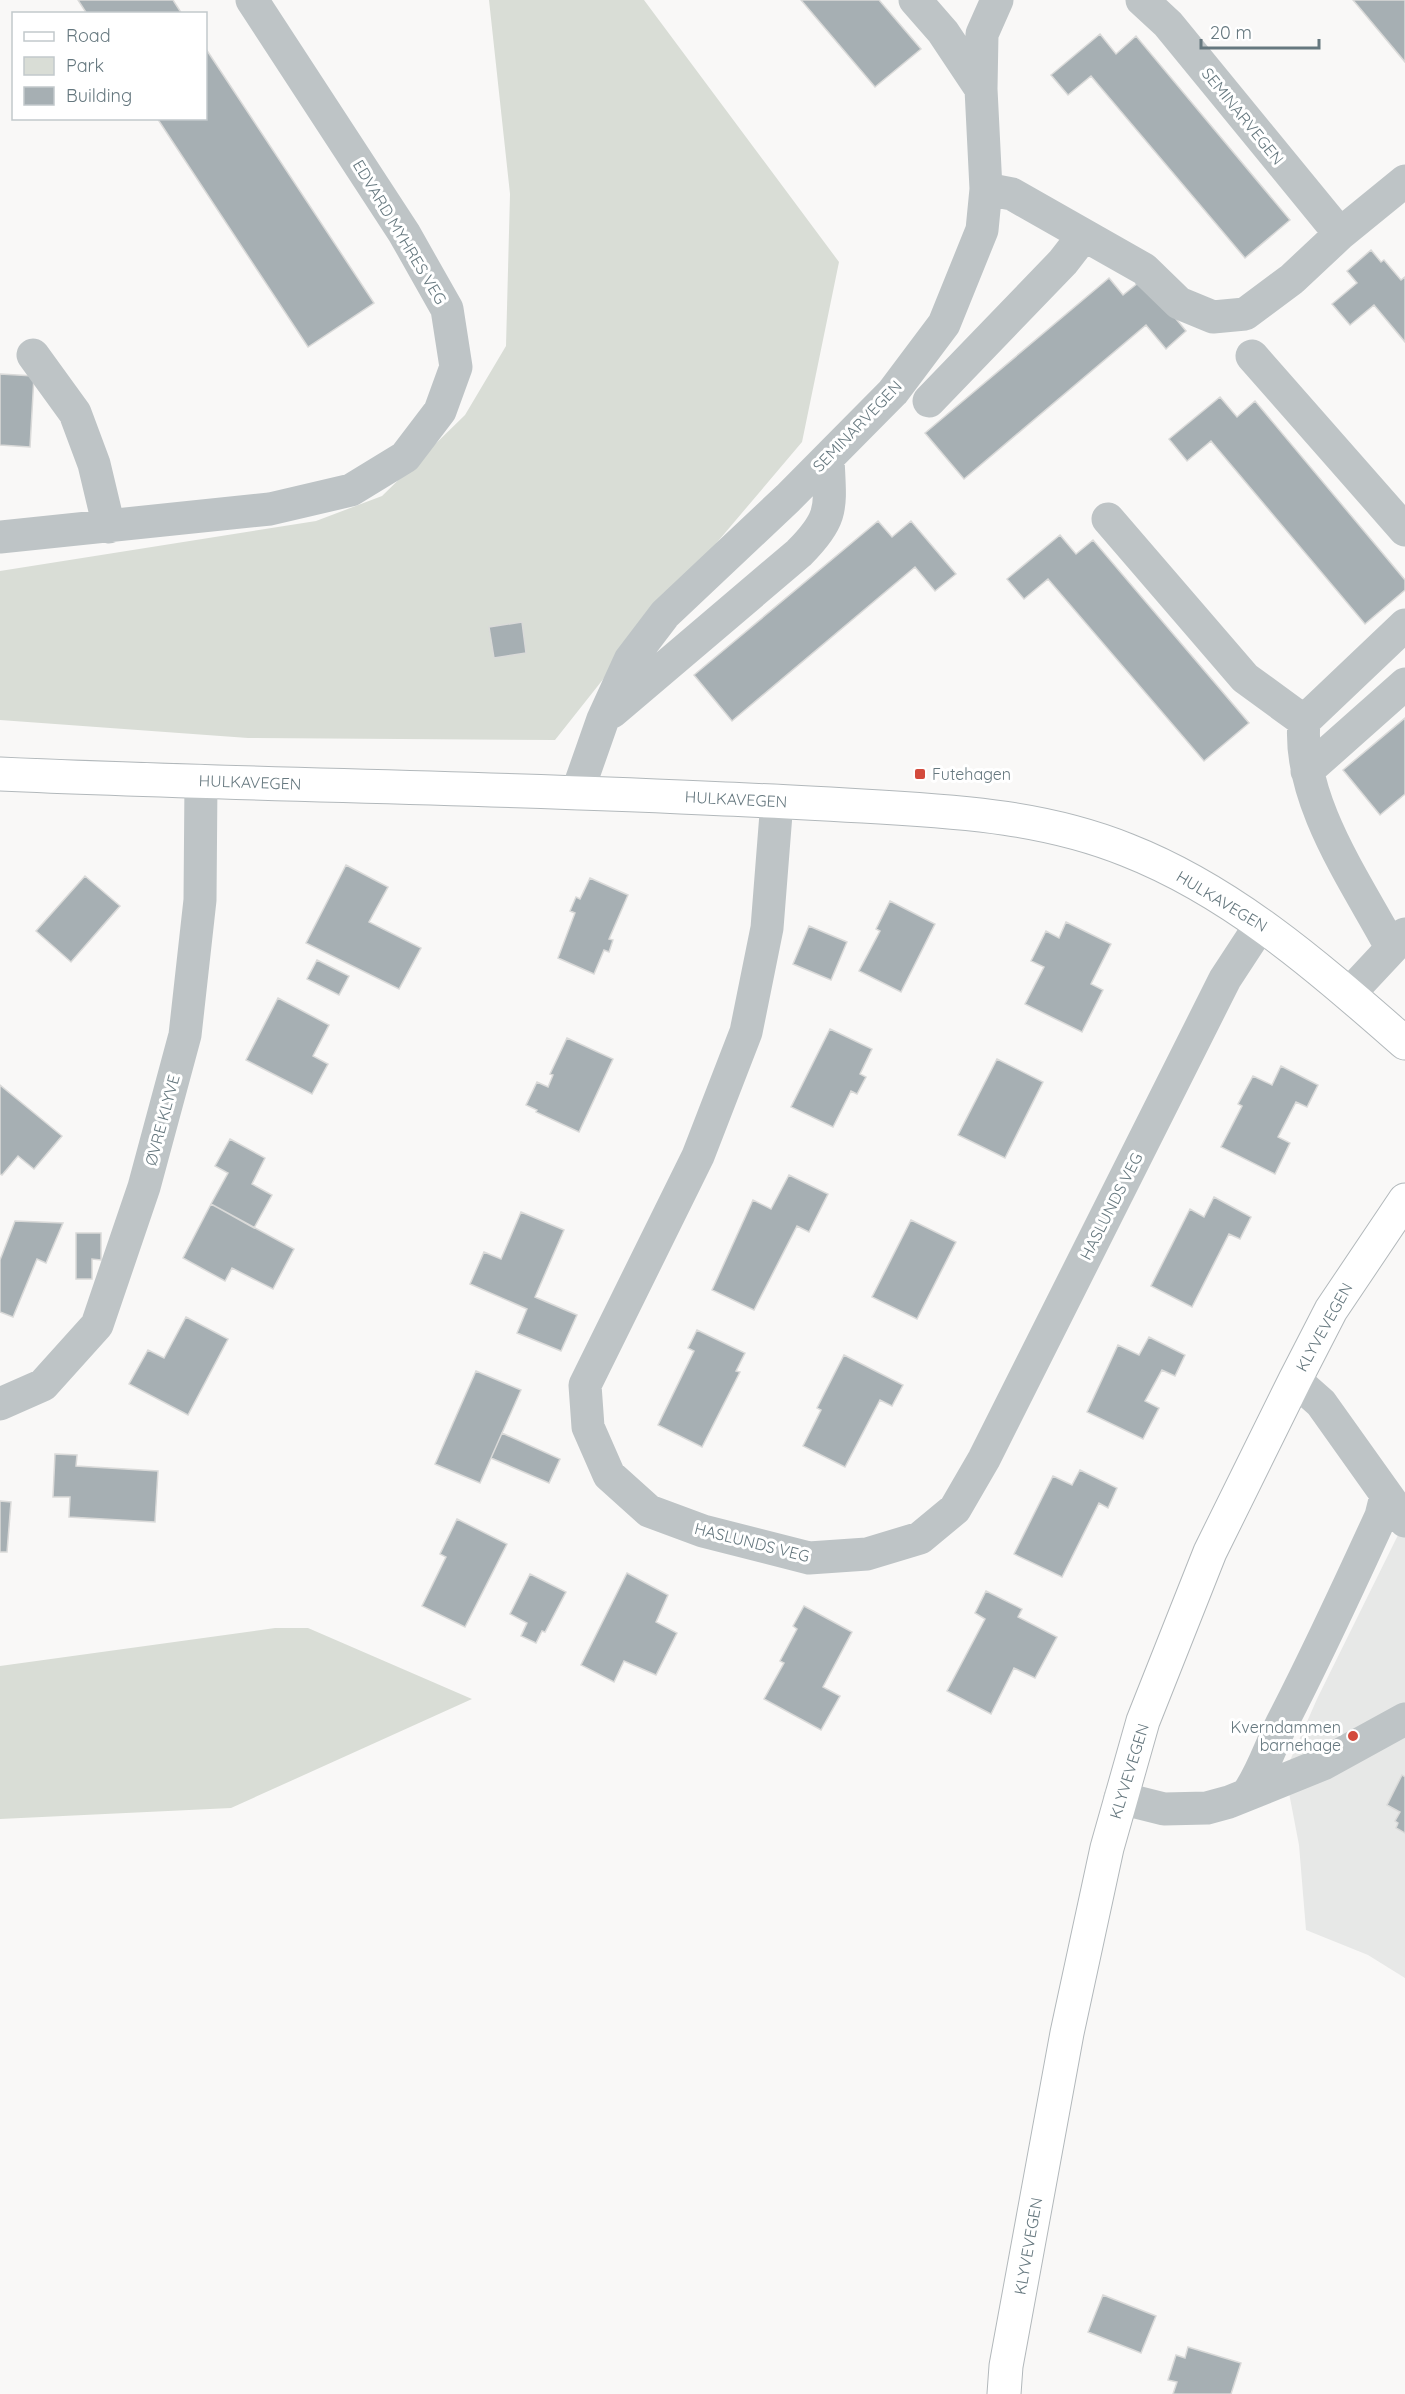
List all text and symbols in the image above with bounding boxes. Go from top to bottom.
legend [12,12,207,120]
scale bar [1201,12,1320,50]
text: 20 m [1210,21,1252,44]
text: Road [66,24,111,47]
text: Park [66,54,104,77]
street label: SEMINARVEGEN [1198,63,1288,169]
text: Building [66,84,132,107]
street label: EDVARD MYHRES VEG [349,156,451,308]
street label: SEMINARVEGEN [808,376,906,476]
place label: Futehagen [932,764,1011,784]
marker: Futehagen [913,767,927,781]
street label: HULKAVEGEN [198,770,302,794]
street label: HULKAVEGEN [684,786,788,812]
street label: HULKAVEGEN [1173,866,1271,936]
street label: ØVRE KLYVE [140,1072,184,1168]
street label: HASLUNDS VEG [1075,1149,1147,1263]
street label: KLYVEVEGEN [1291,1279,1357,1375]
street label: HASLUNDS VEG [692,1518,812,1566]
place label: Kverndammen barnehage [1231,1717,1341,1755]
street label: KLYVEVEGEN [1105,1721,1153,1821]
marker: Kverndammen barnehage [1346,1729,1360,1743]
street label: KLYVEVEGEN [1010,2196,1046,2296]

